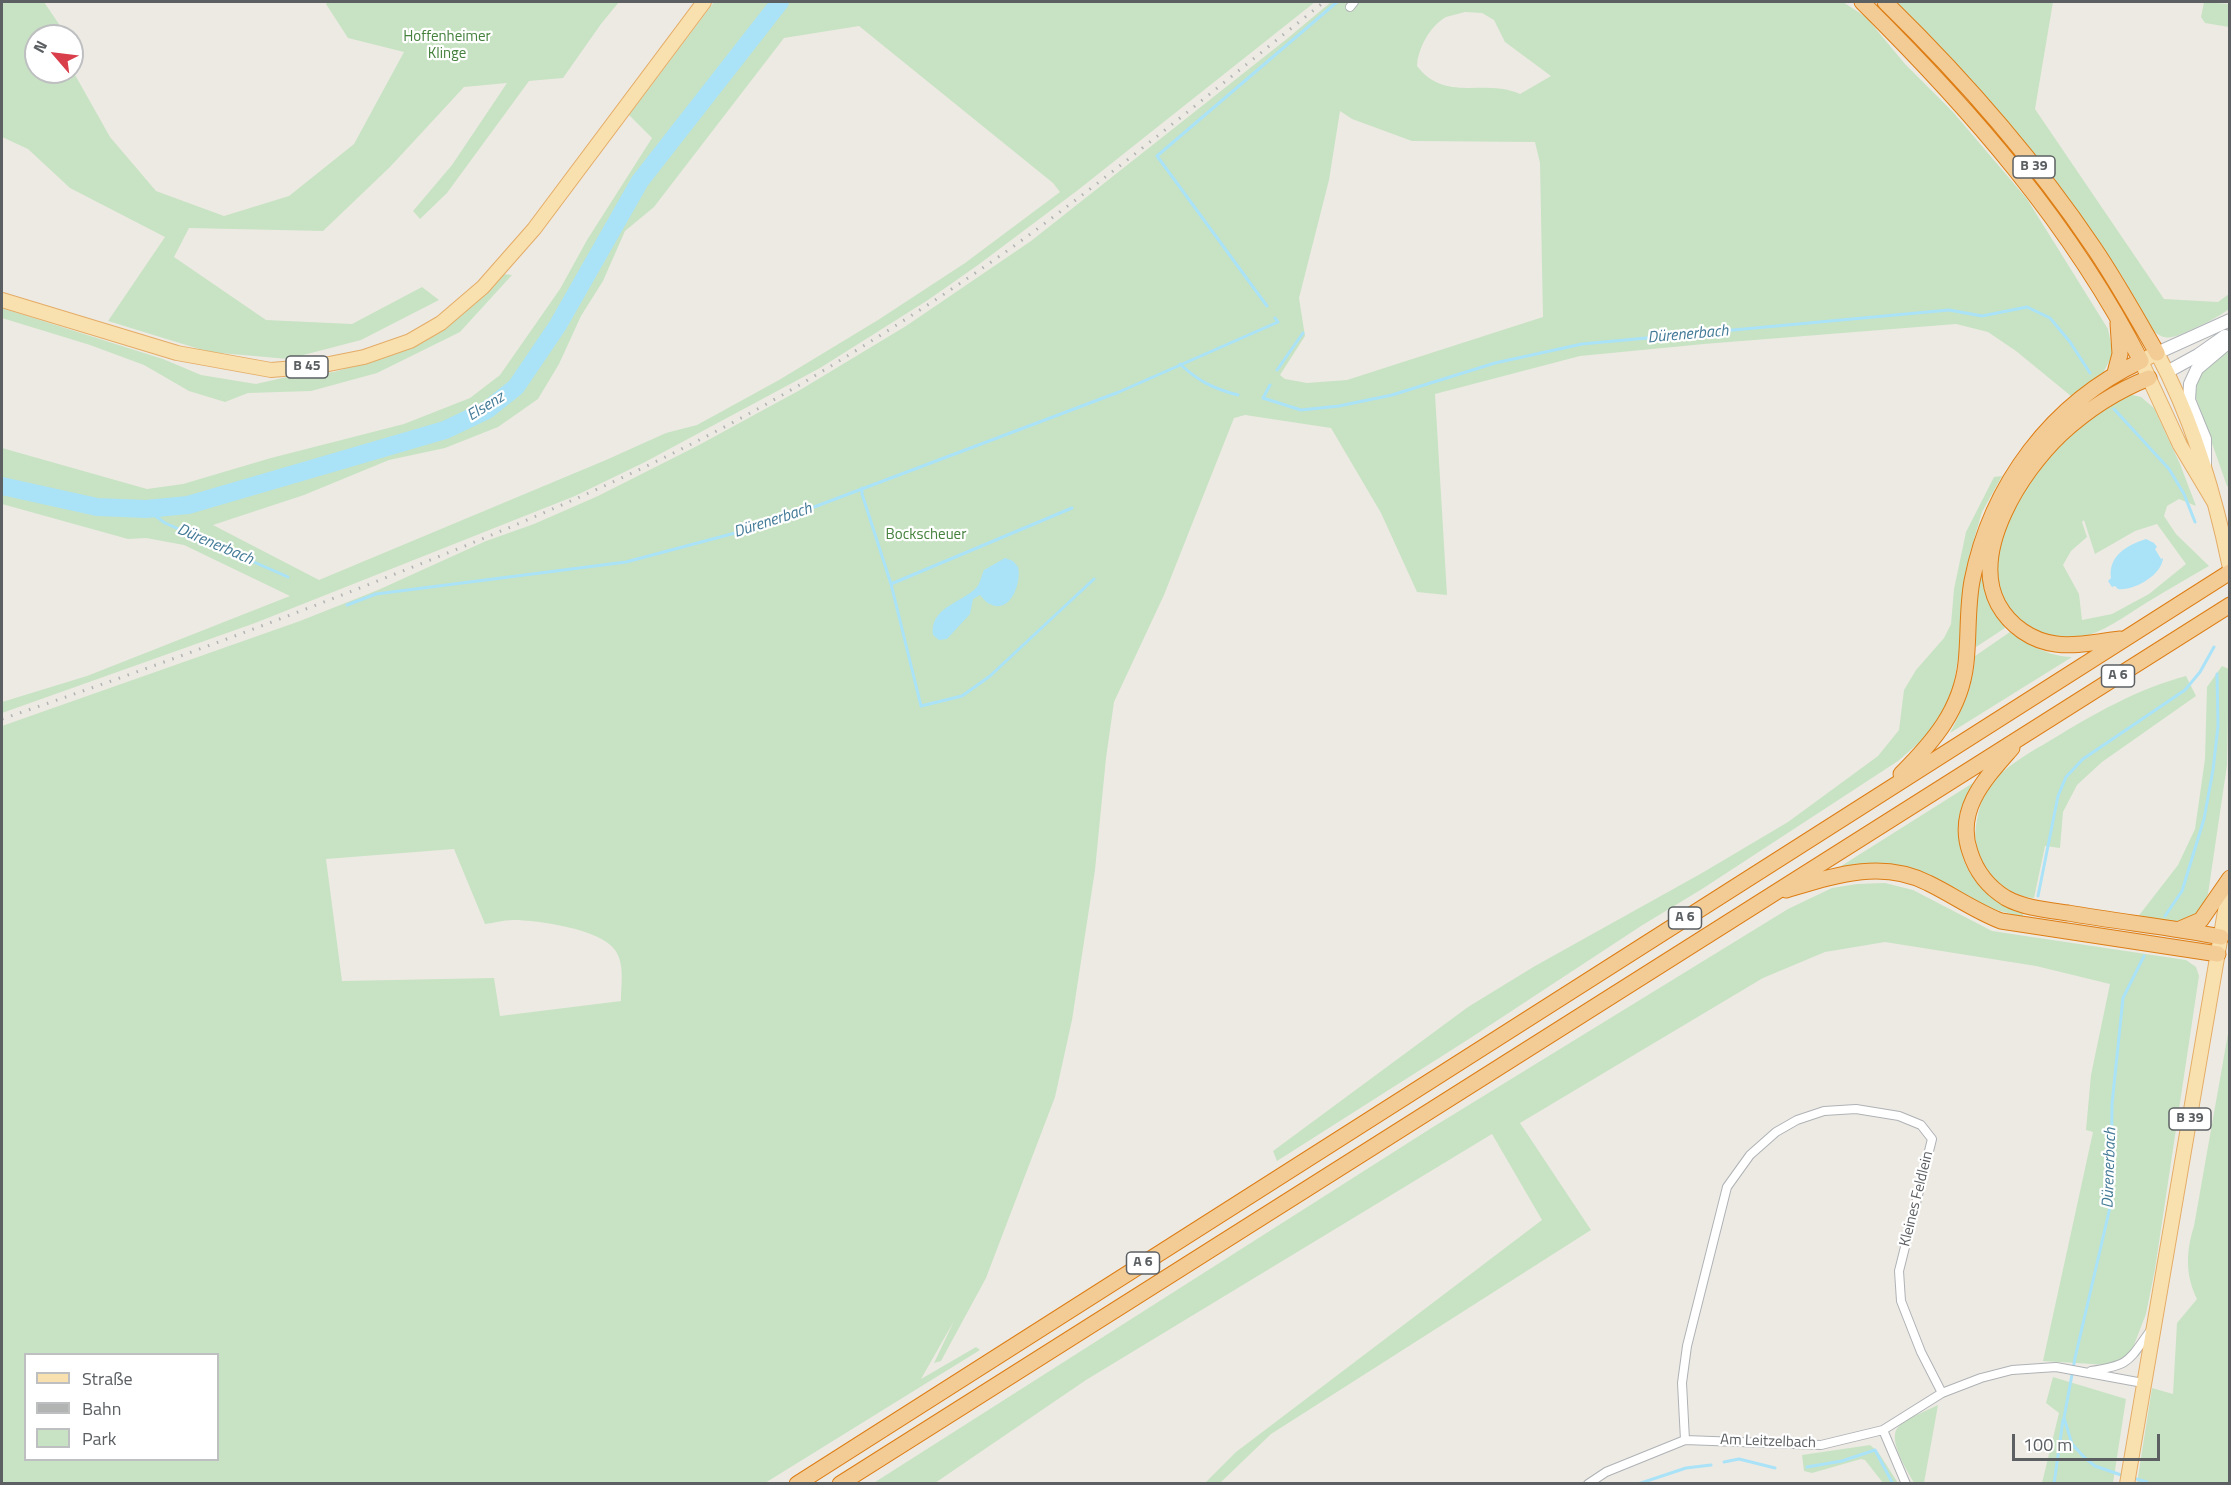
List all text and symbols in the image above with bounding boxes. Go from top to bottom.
north arrow [24,24,84,84]
park label: Hoffenheimer Klinge [403,28,491,63]
text: N [27,36,53,57]
road number: B 39 [2013,156,2055,178]
water label: Dürenerbach [1647,322,1729,348]
road number: B 45 [286,356,328,378]
water label: Elsenz [464,388,508,426]
water label: Dürenerbach [732,499,814,543]
water label: Dürenerbach [174,520,256,570]
park label: Bockscheuer [886,526,966,544]
road number: A 6 [2102,665,2134,687]
road number: A 6 [1668,907,1702,929]
road number: B 39 [2169,1108,2211,1130]
water label: Dürenerbach [2099,1127,2121,1209]
street label: Kleines Feldlein [1896,1149,1938,1249]
road number: A 6 [1126,1252,1160,1274]
legend [24,1353,219,1461]
text: Straße [82,1365,133,1392]
text: Bahn [82,1395,121,1422]
scale bar [2015,1422,2164,1460]
text: Park [82,1425,116,1452]
street label: Am Leitzelbach [1720,1431,1816,1453]
text: 100 m [2023,1431,2072,1458]

